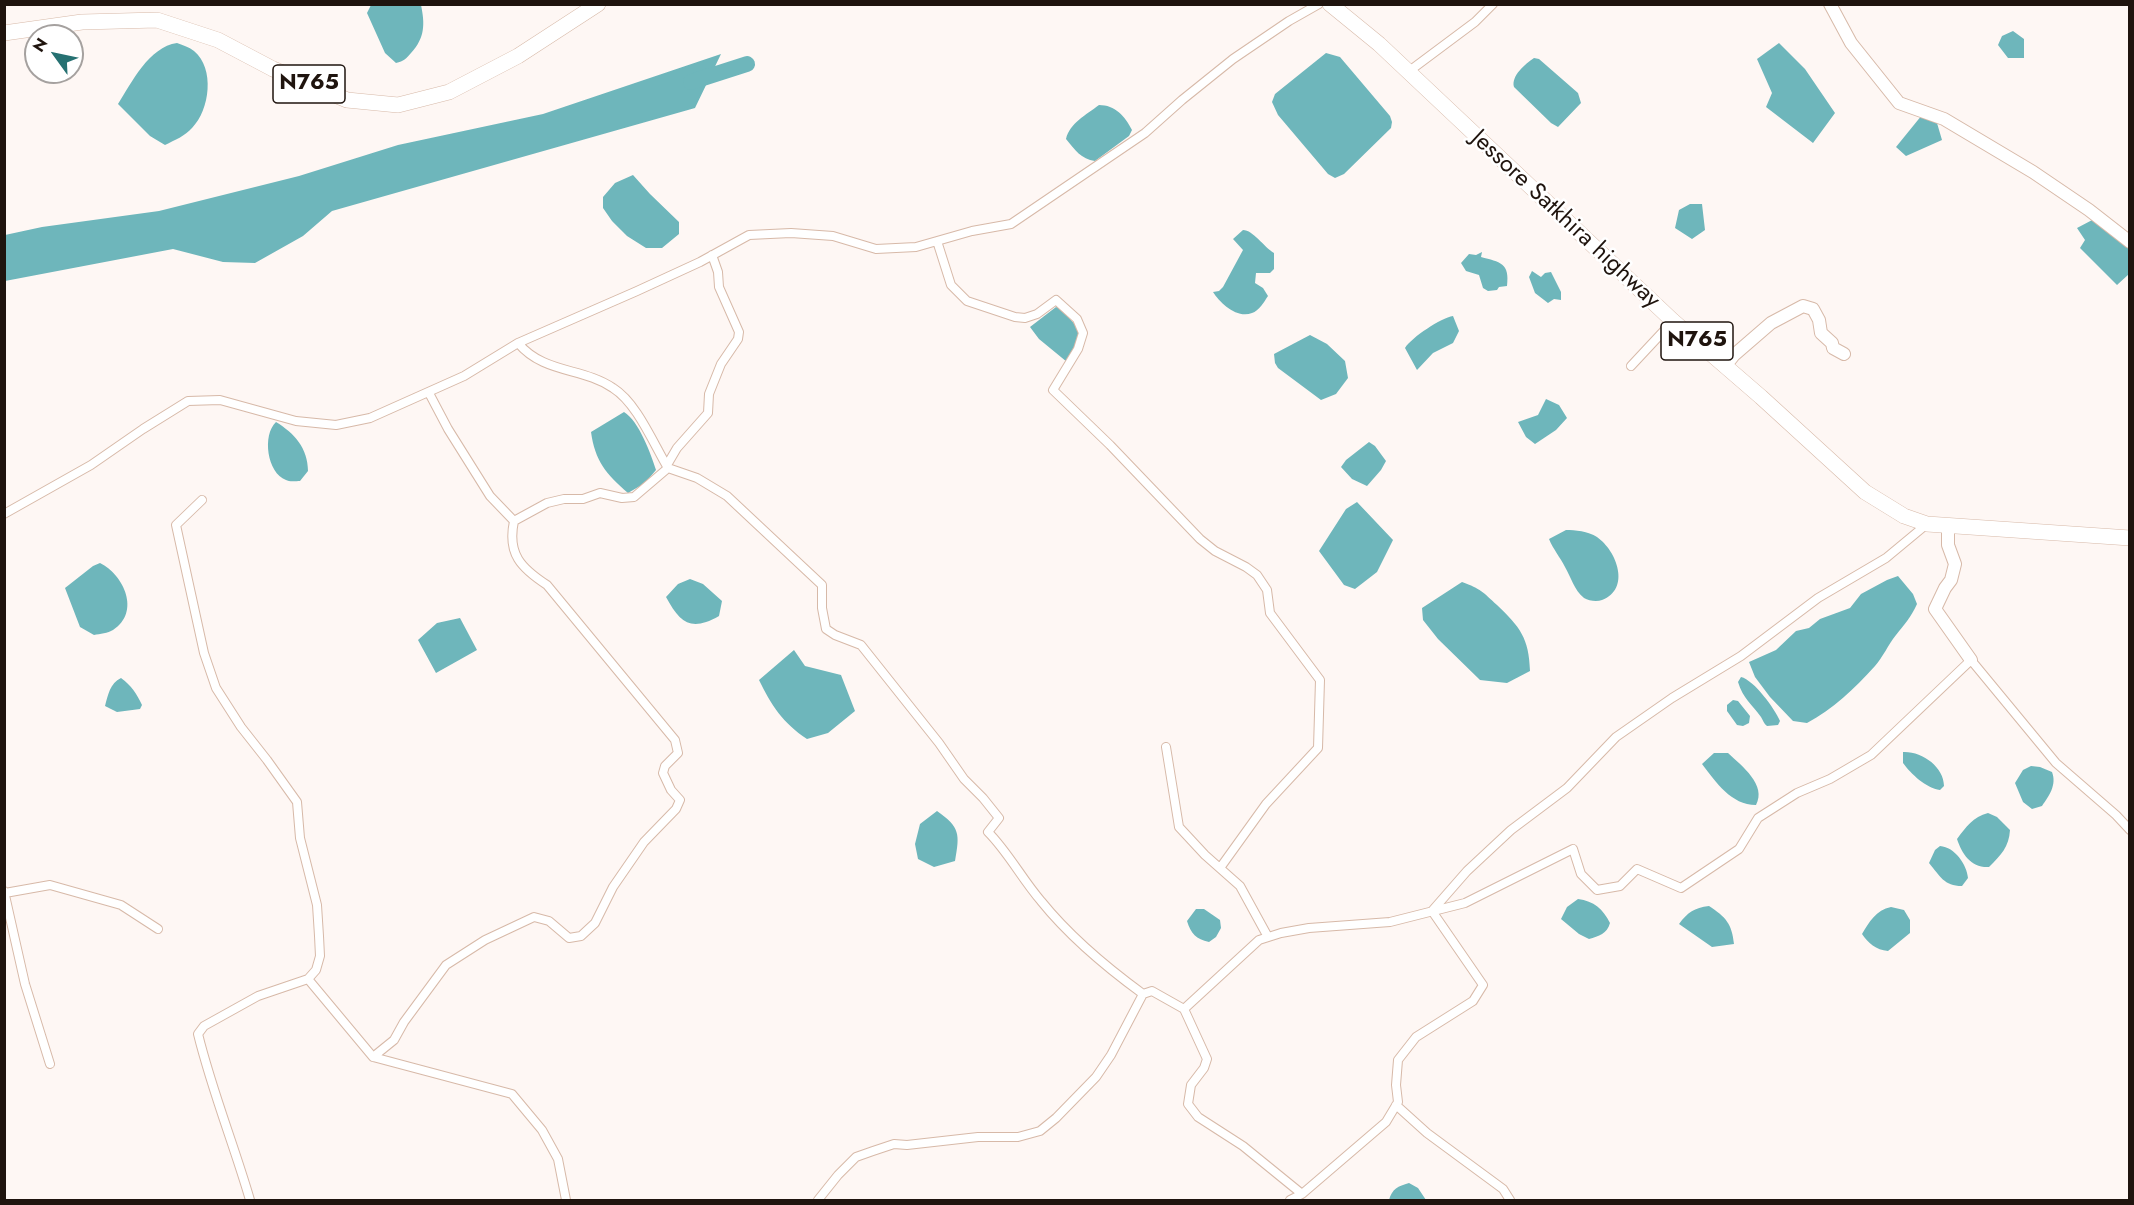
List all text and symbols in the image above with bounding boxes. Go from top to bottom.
north arrow [24,24,84,84]
text: N [27,33,53,57]
road number: N765 [273,65,345,103]
street label: Jessore Satkhira highway [1464,125,1666,315]
road number: N765 [1661,322,1733,360]

